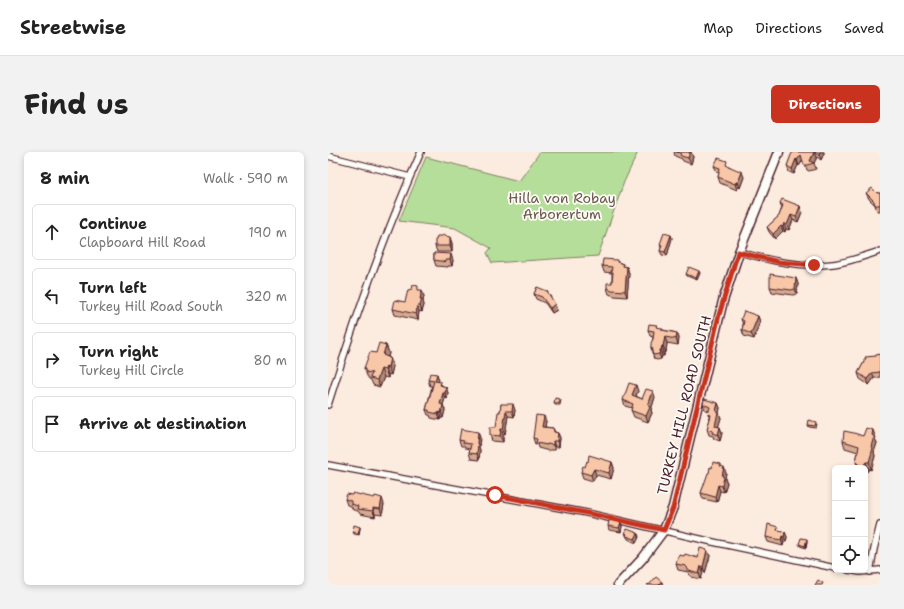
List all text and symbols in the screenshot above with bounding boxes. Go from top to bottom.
text: Streetwise [20,15,126,40]
text: Map [704,19,734,37]
text: Directions [756,19,822,37]
text: Saved [844,19,884,37]
text: Find us [24,85,129,123]
button: Directions [771,85,880,123]
text: 8 min [40,167,90,189]
text: Walk · 590 m [203,170,288,187]
park label: Hilla von Robay Arborertum [508,189,616,223]
text: Continue [79,214,147,234]
icon: ahead [41,221,63,243]
text: 190 m [248,224,287,241]
text: Clapboard Hill Road [79,234,206,251]
route end [805,256,823,274]
text: Turn left [79,278,147,298]
icon: left [41,285,63,307]
text: 320 m [245,288,287,305]
text: Turkey Hill Road South [79,298,223,315]
street label: TURKEY HILL ROAD SOUTH [653,313,715,497]
text: Turn right [79,342,159,362]
icon: right [41,349,63,371]
text: 80 m [253,352,287,369]
text: Turkey Hill Circle [79,362,184,379]
icon: arrive [41,413,63,435]
text: Arrive at destination [79,414,247,434]
map controls [832,465,868,573]
button: + [832,465,868,501]
route start [486,486,504,504]
button: − [832,501,868,537]
button: locate [832,537,868,573]

